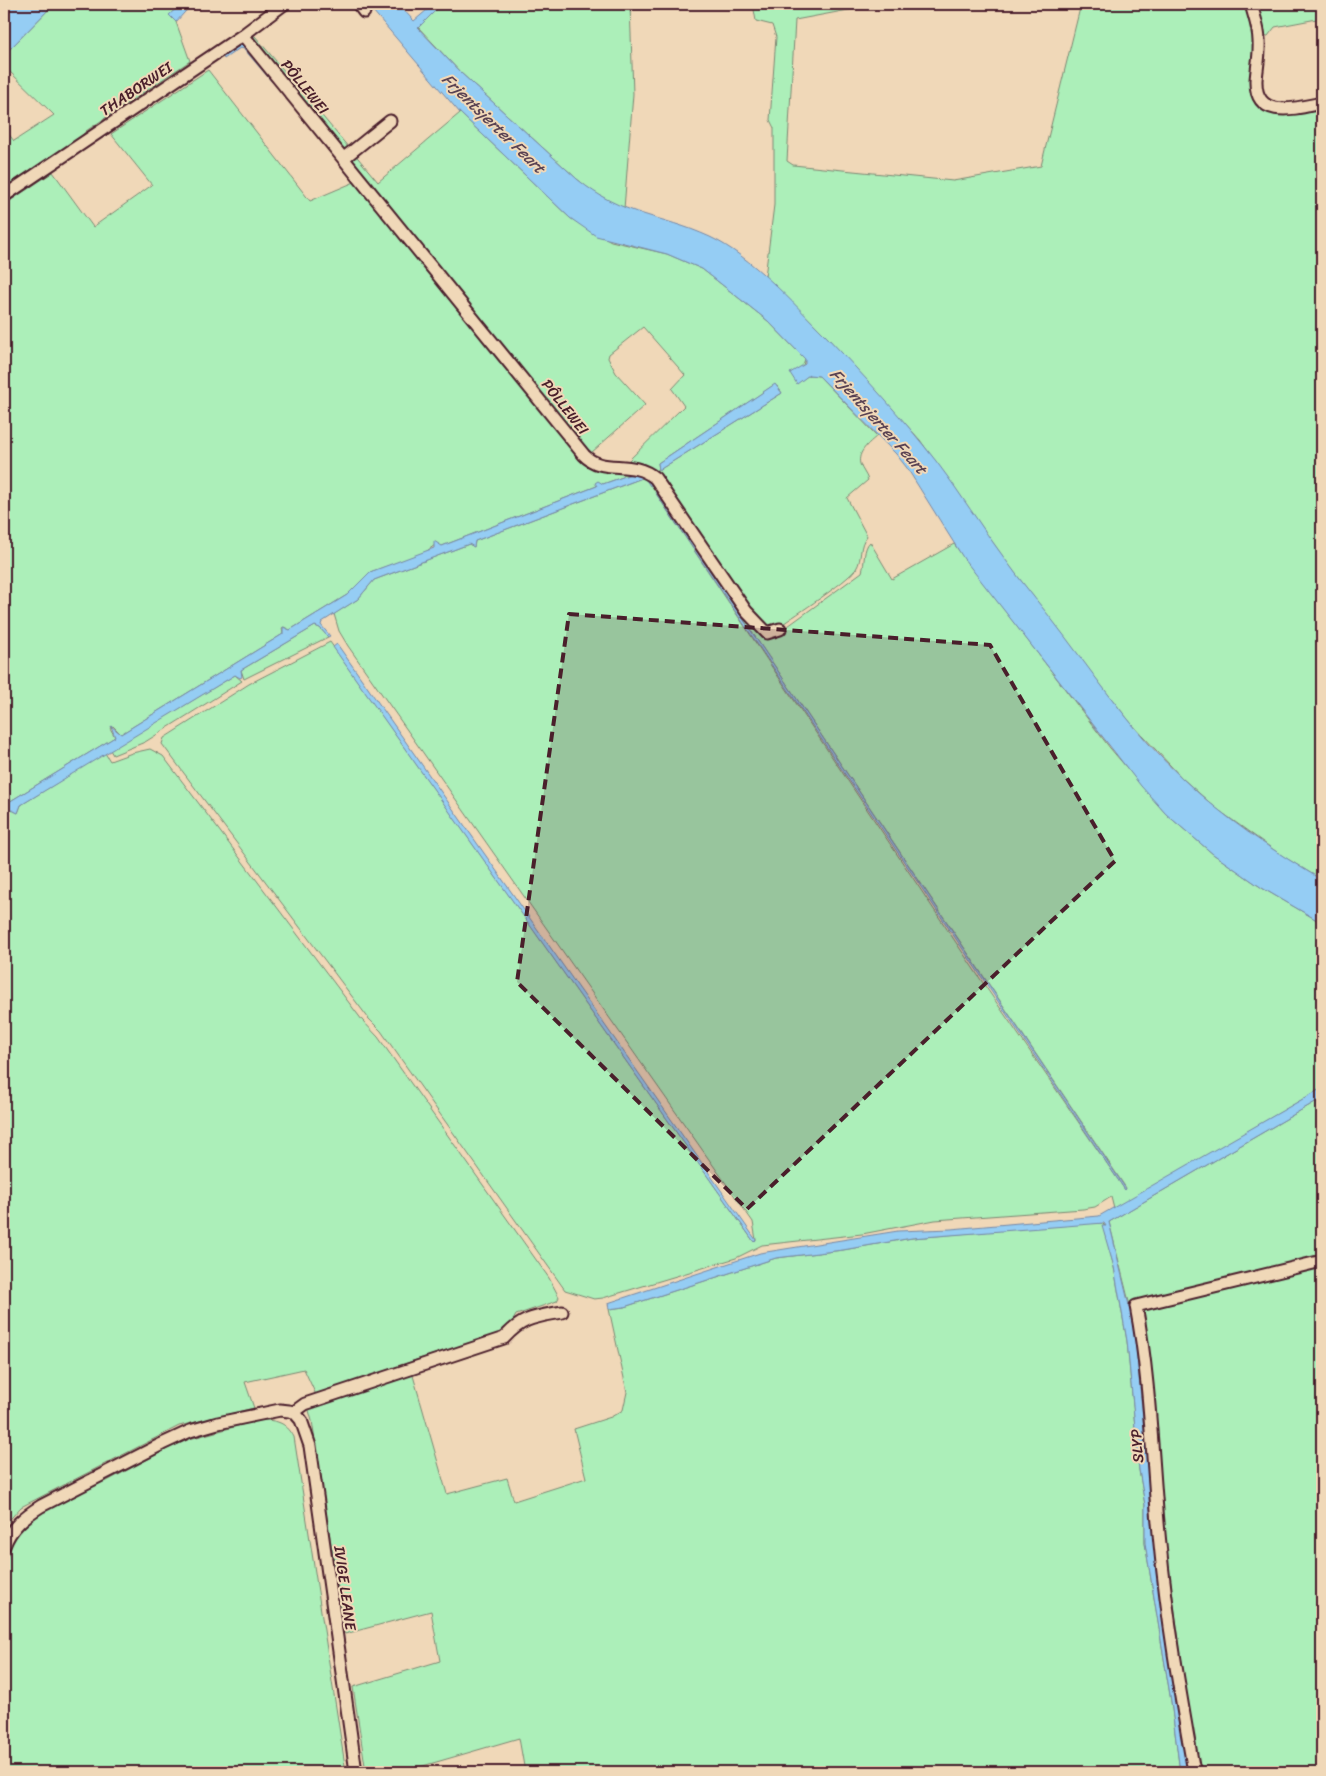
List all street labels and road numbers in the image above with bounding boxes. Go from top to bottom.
street label: PÔLLEWEI [274,53,336,121]
street label: THABORWEI [94,54,179,123]
street label: PÔLLEWEI [535,373,596,441]
street label: SLYP [1123,1428,1151,1464]
street label: IVIGE LEANE [326,1543,364,1633]

